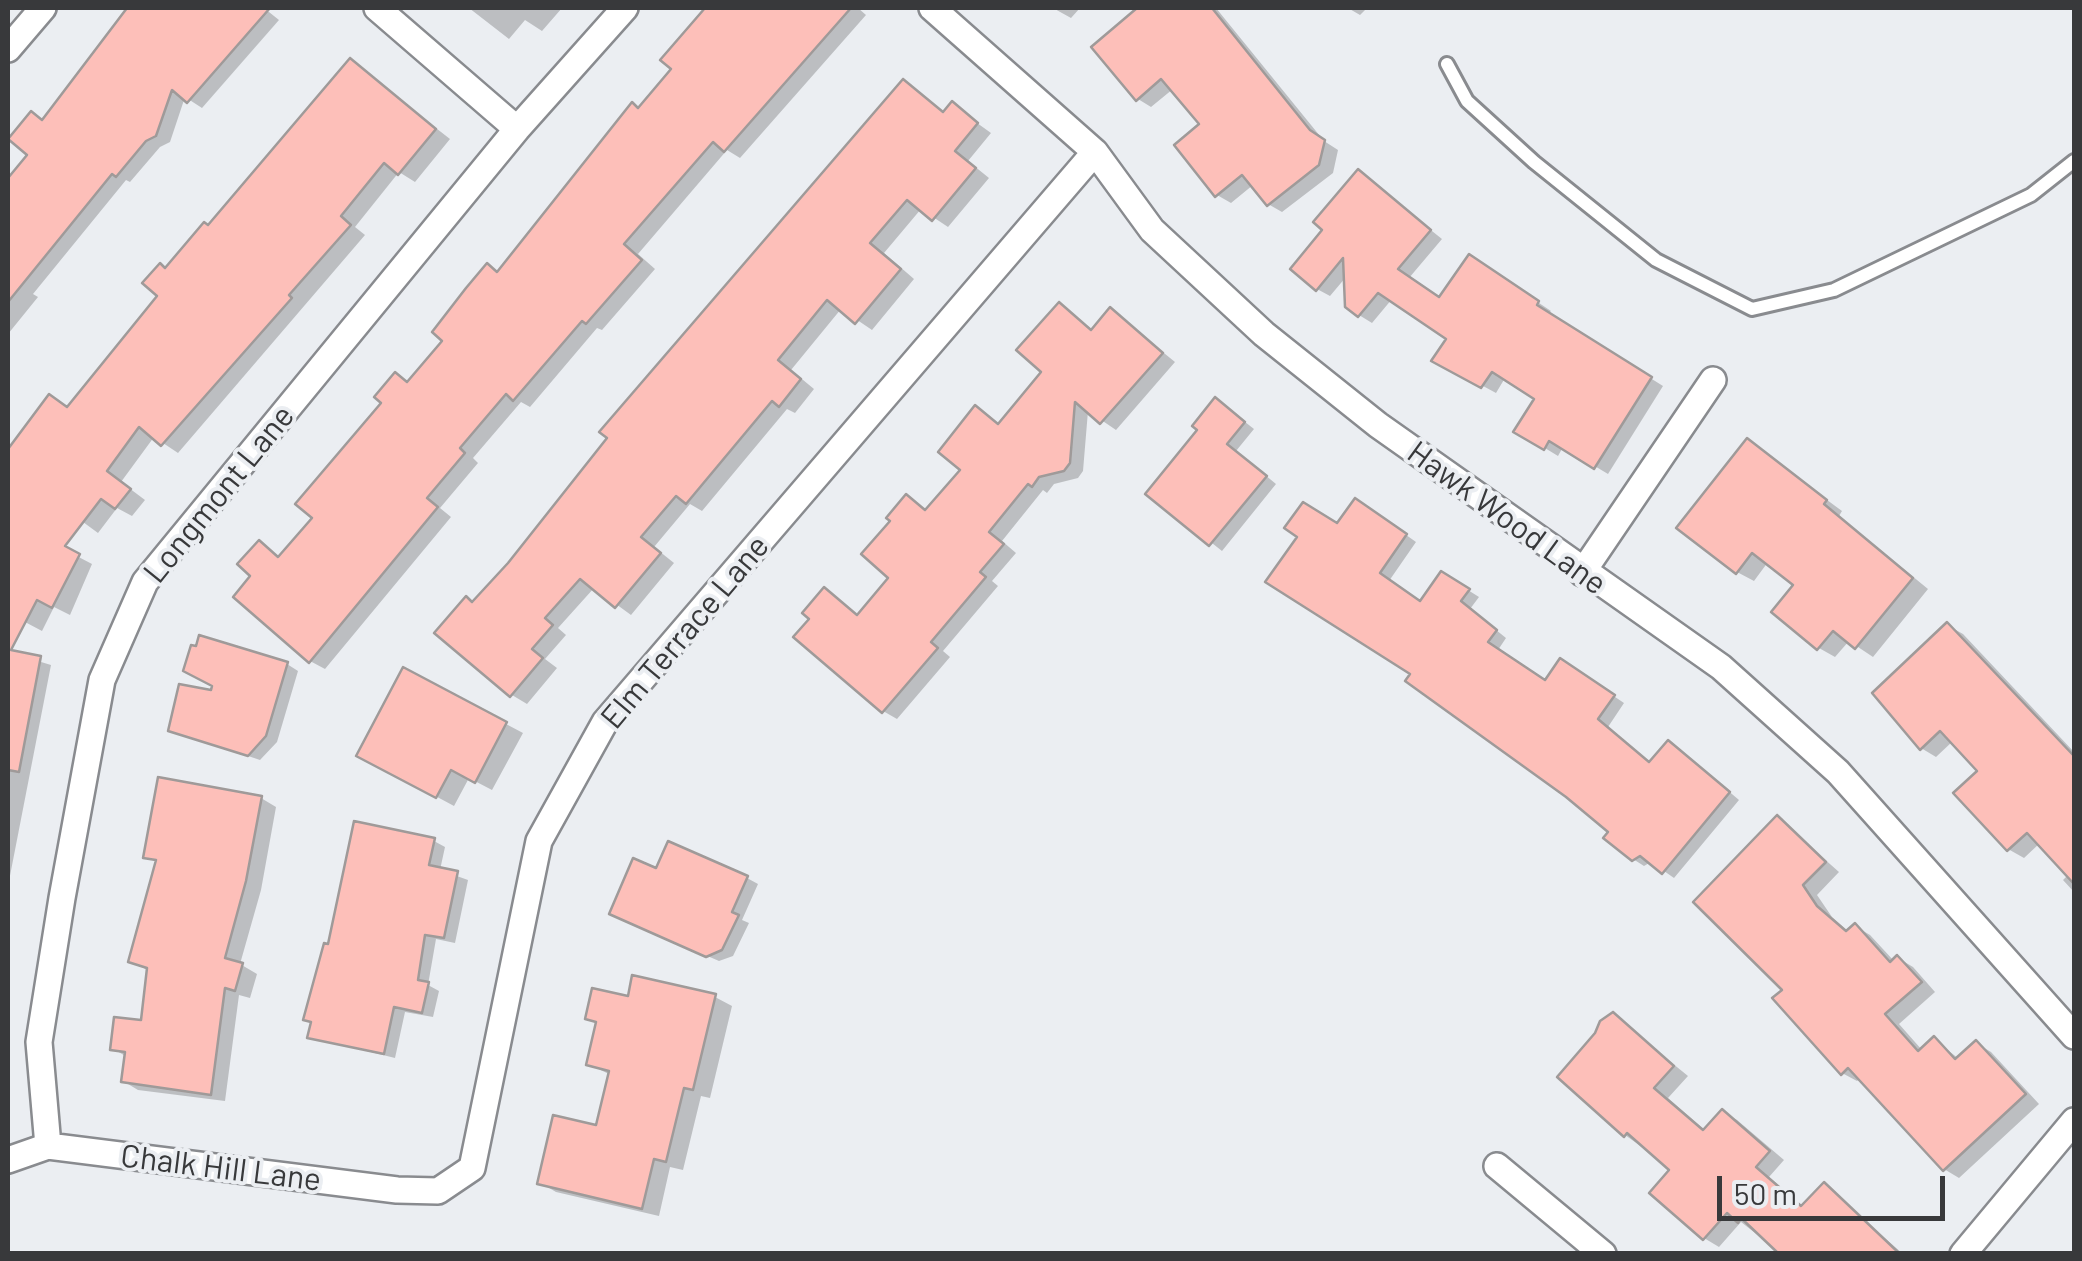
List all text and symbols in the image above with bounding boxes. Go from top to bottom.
street label: Longmont Lane [136,397,302,591]
street label: Hawk Wood Lane [1400,433,1614,603]
street label: Elm Terrace Lane [593,527,777,737]
street label: Chalk Hill Lane [119,1137,323,1199]
scale bar [1722,1156,1950,1218]
text: 50 m [1734,1175,1797,1211]

